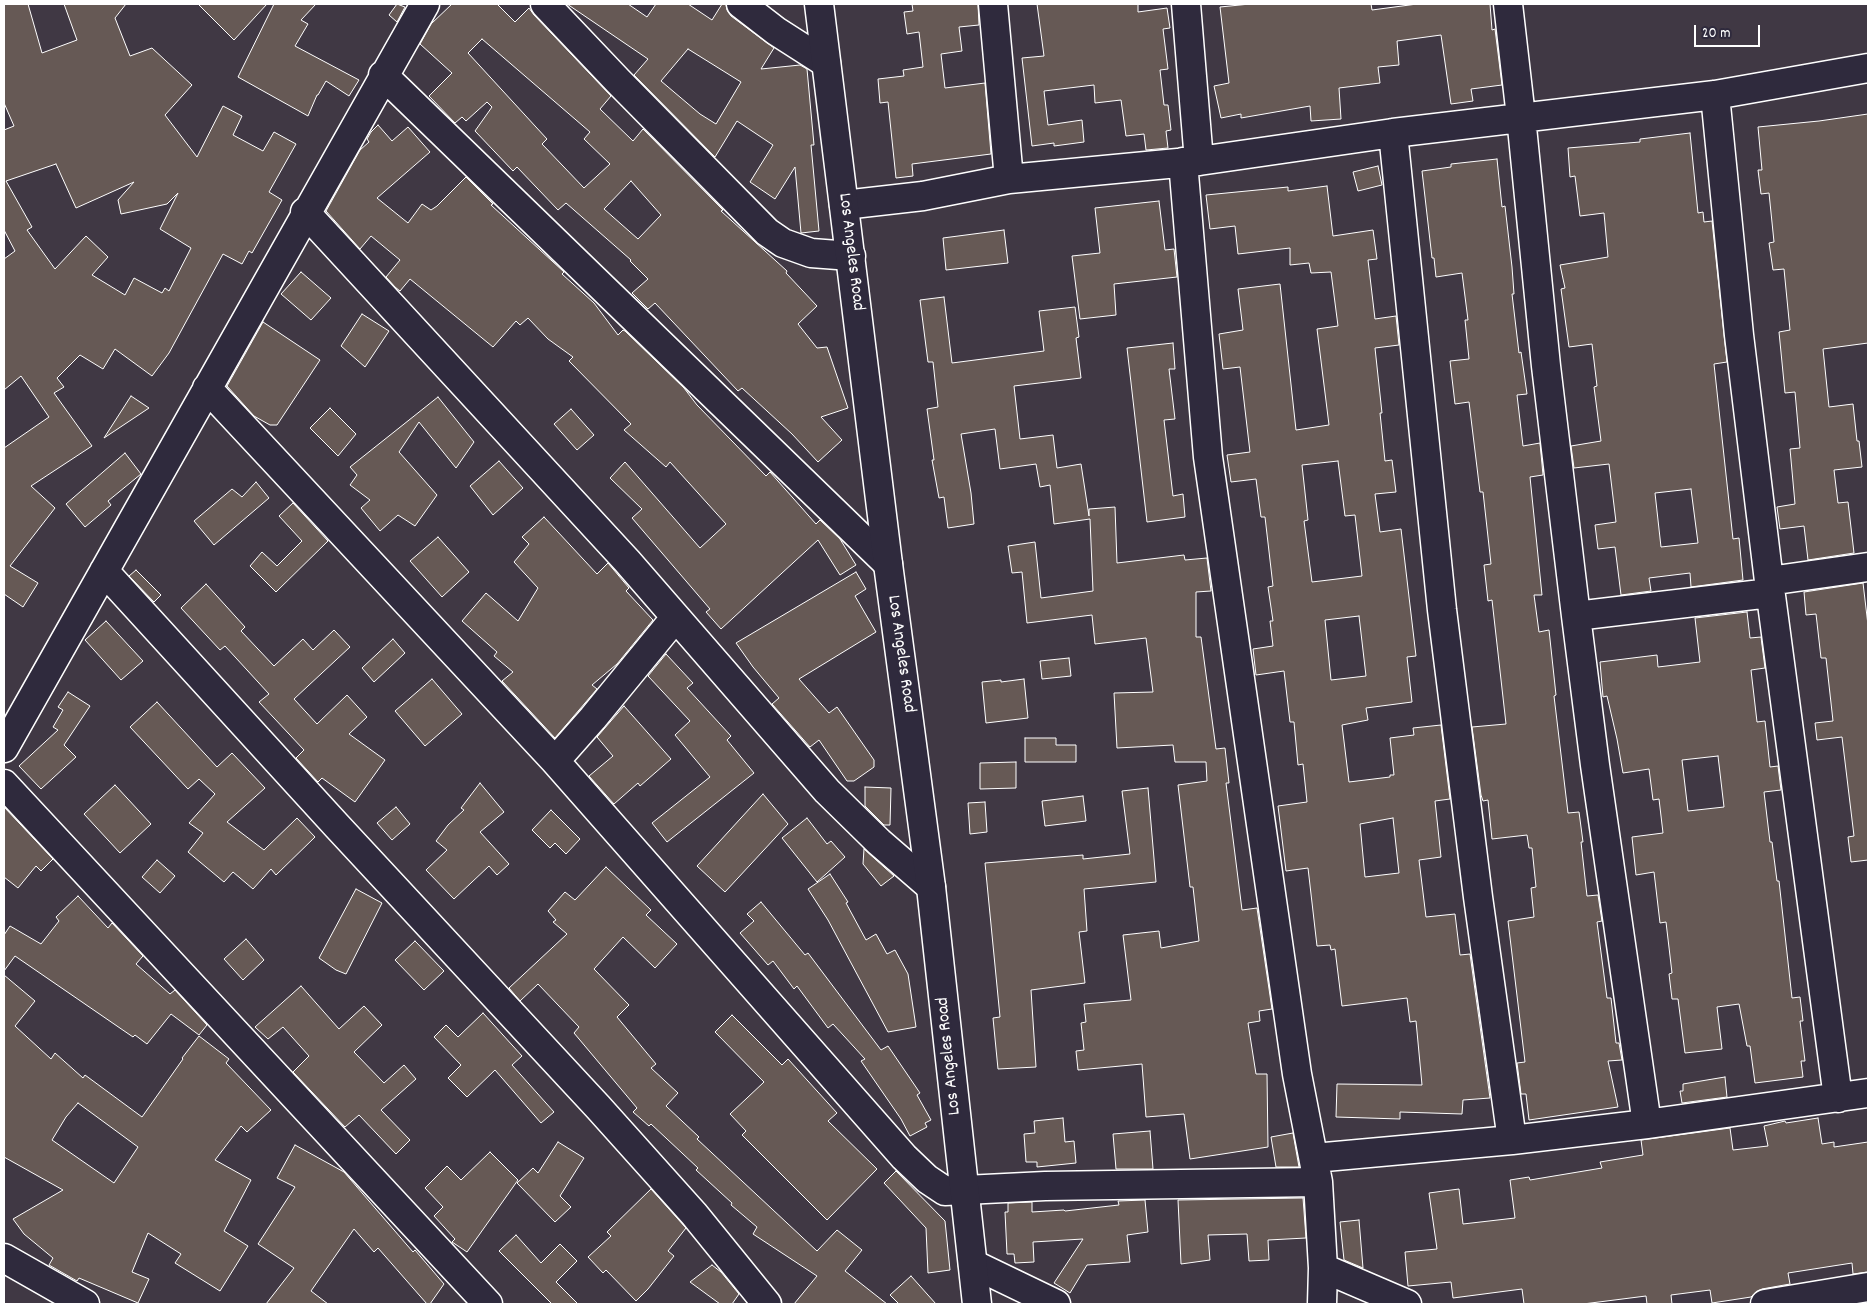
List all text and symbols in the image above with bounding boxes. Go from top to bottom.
scale bar [1697,15,1763,47]
text: 20 m [1702,23,1730,45]
street label: Los Angeles Road [832,192,868,312]
street label: Los Angeles Road [881,594,919,714]
street label: Los Angeles Road [933,996,967,1116]

